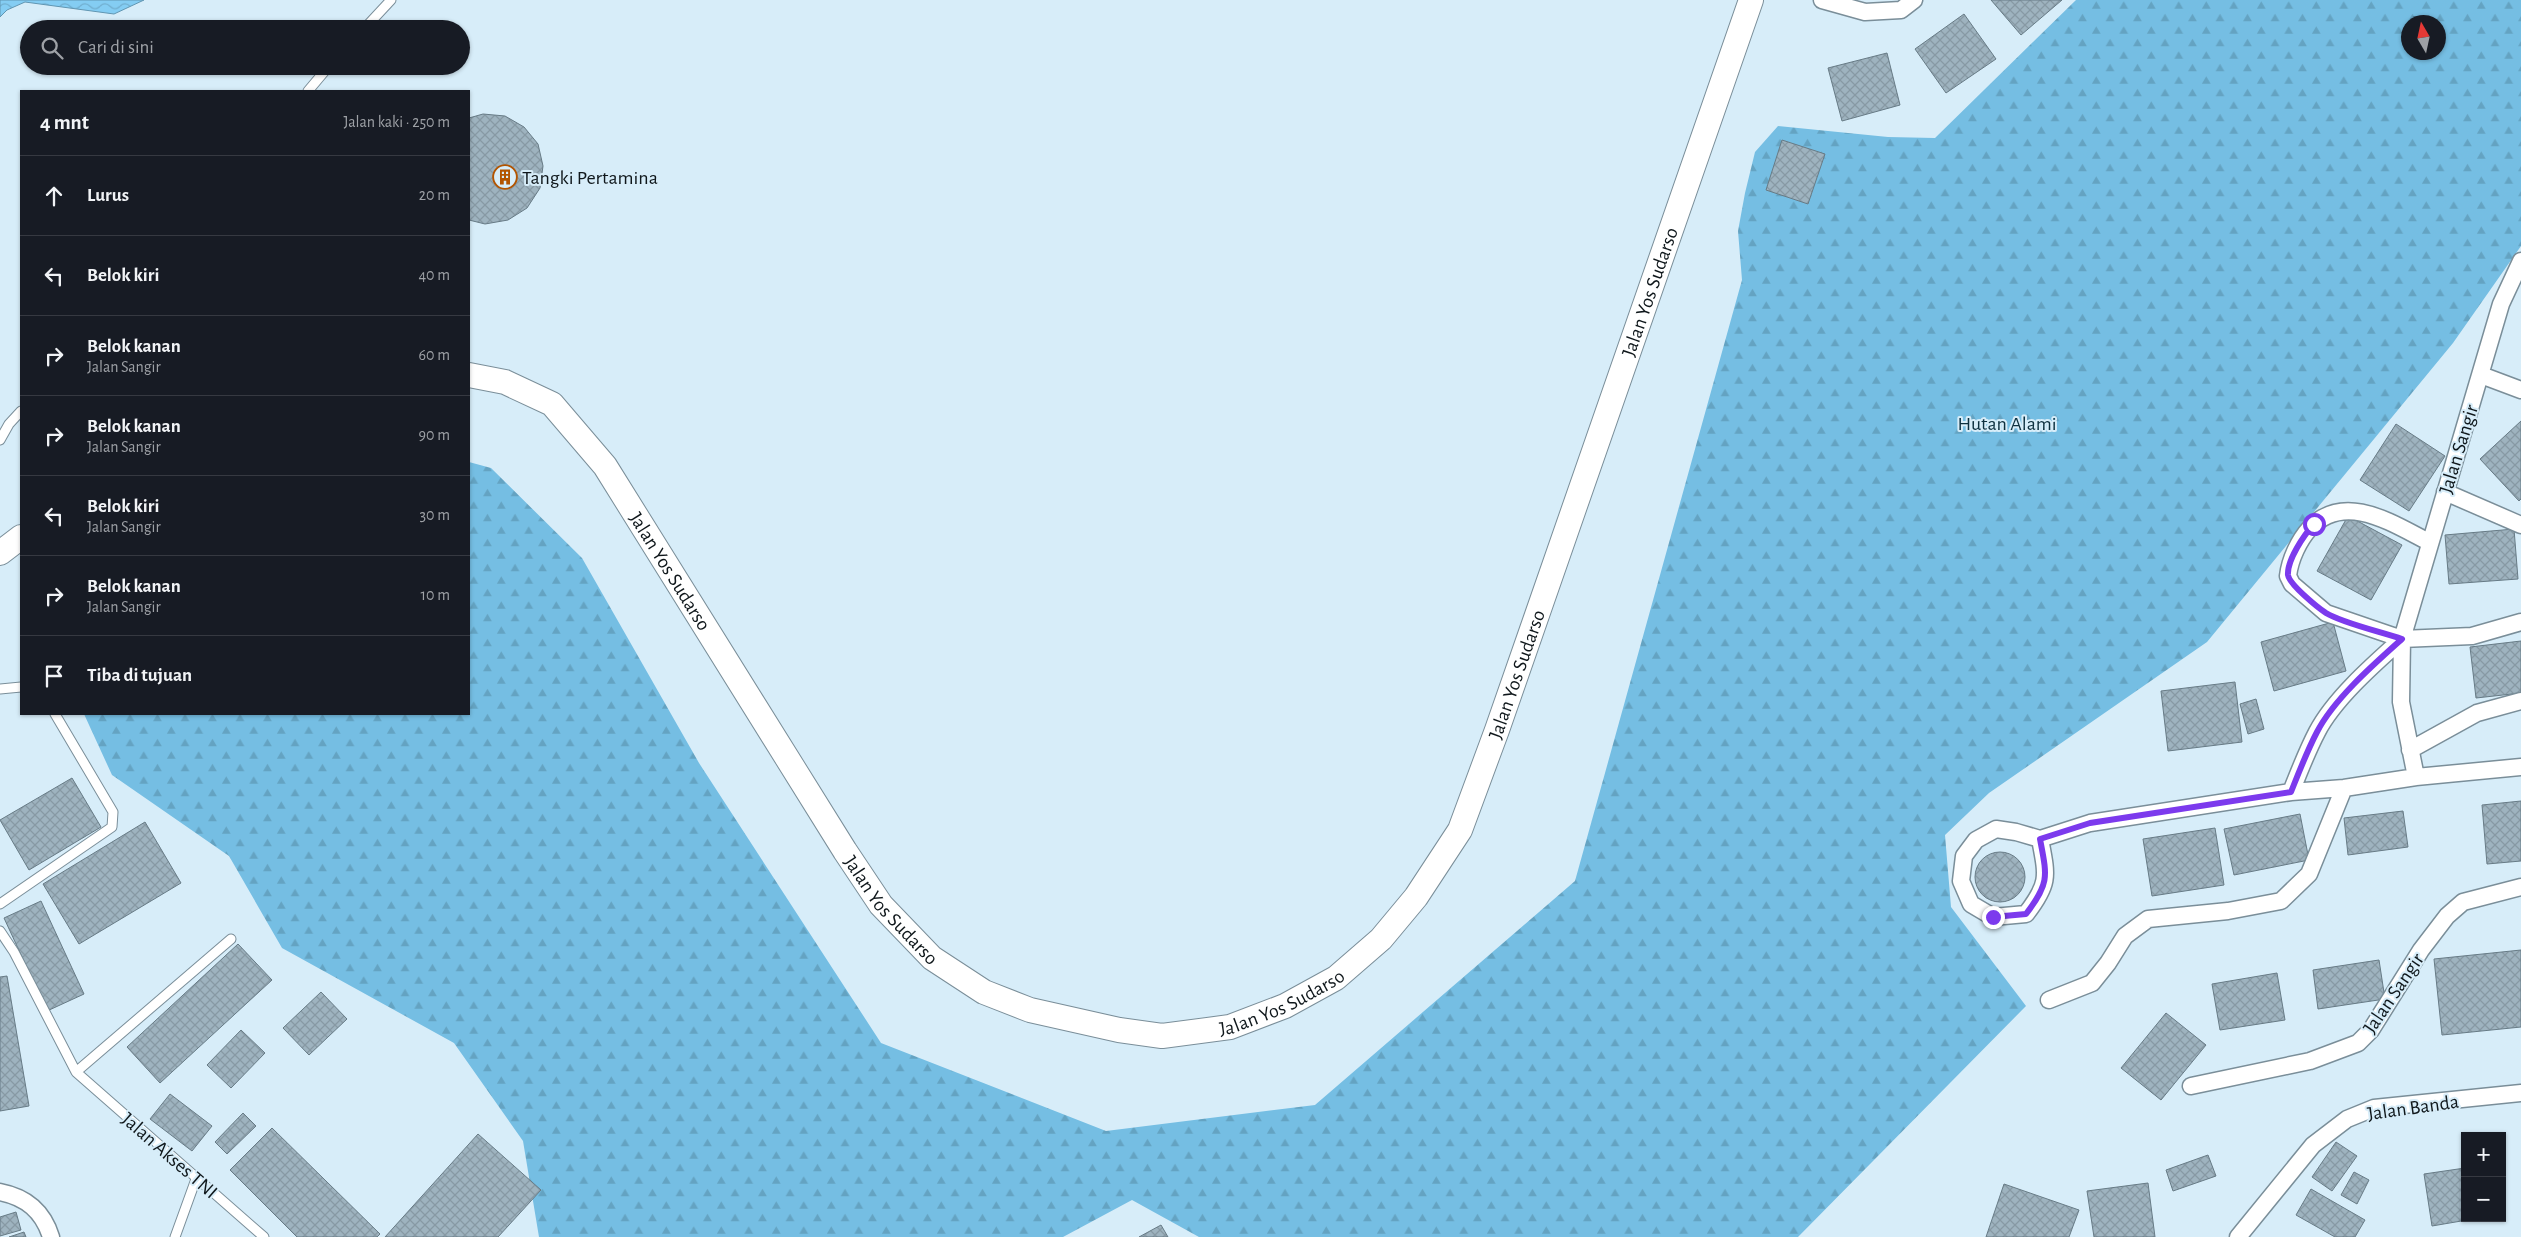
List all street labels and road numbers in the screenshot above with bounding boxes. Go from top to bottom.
street label: Jalan Yos Sudarso [1619,225,1682,359]
street label: Jalan Sangir [2436,402,2482,496]
street label: Jalan Yos Sudarso [625,509,714,634]
street label: Jalan Yos Sudarso [1486,607,1549,742]
street label: Jalan Yos Sudarso [840,852,942,969]
street label: Jalan Sangir [2360,949,2428,1037]
street label: Jalan Yos Sudarso [1218,966,1349,1039]
street label: Jalan Banda [2366,1092,2460,1124]
street label: Jalan Akses TNI [118,1109,221,1202]

